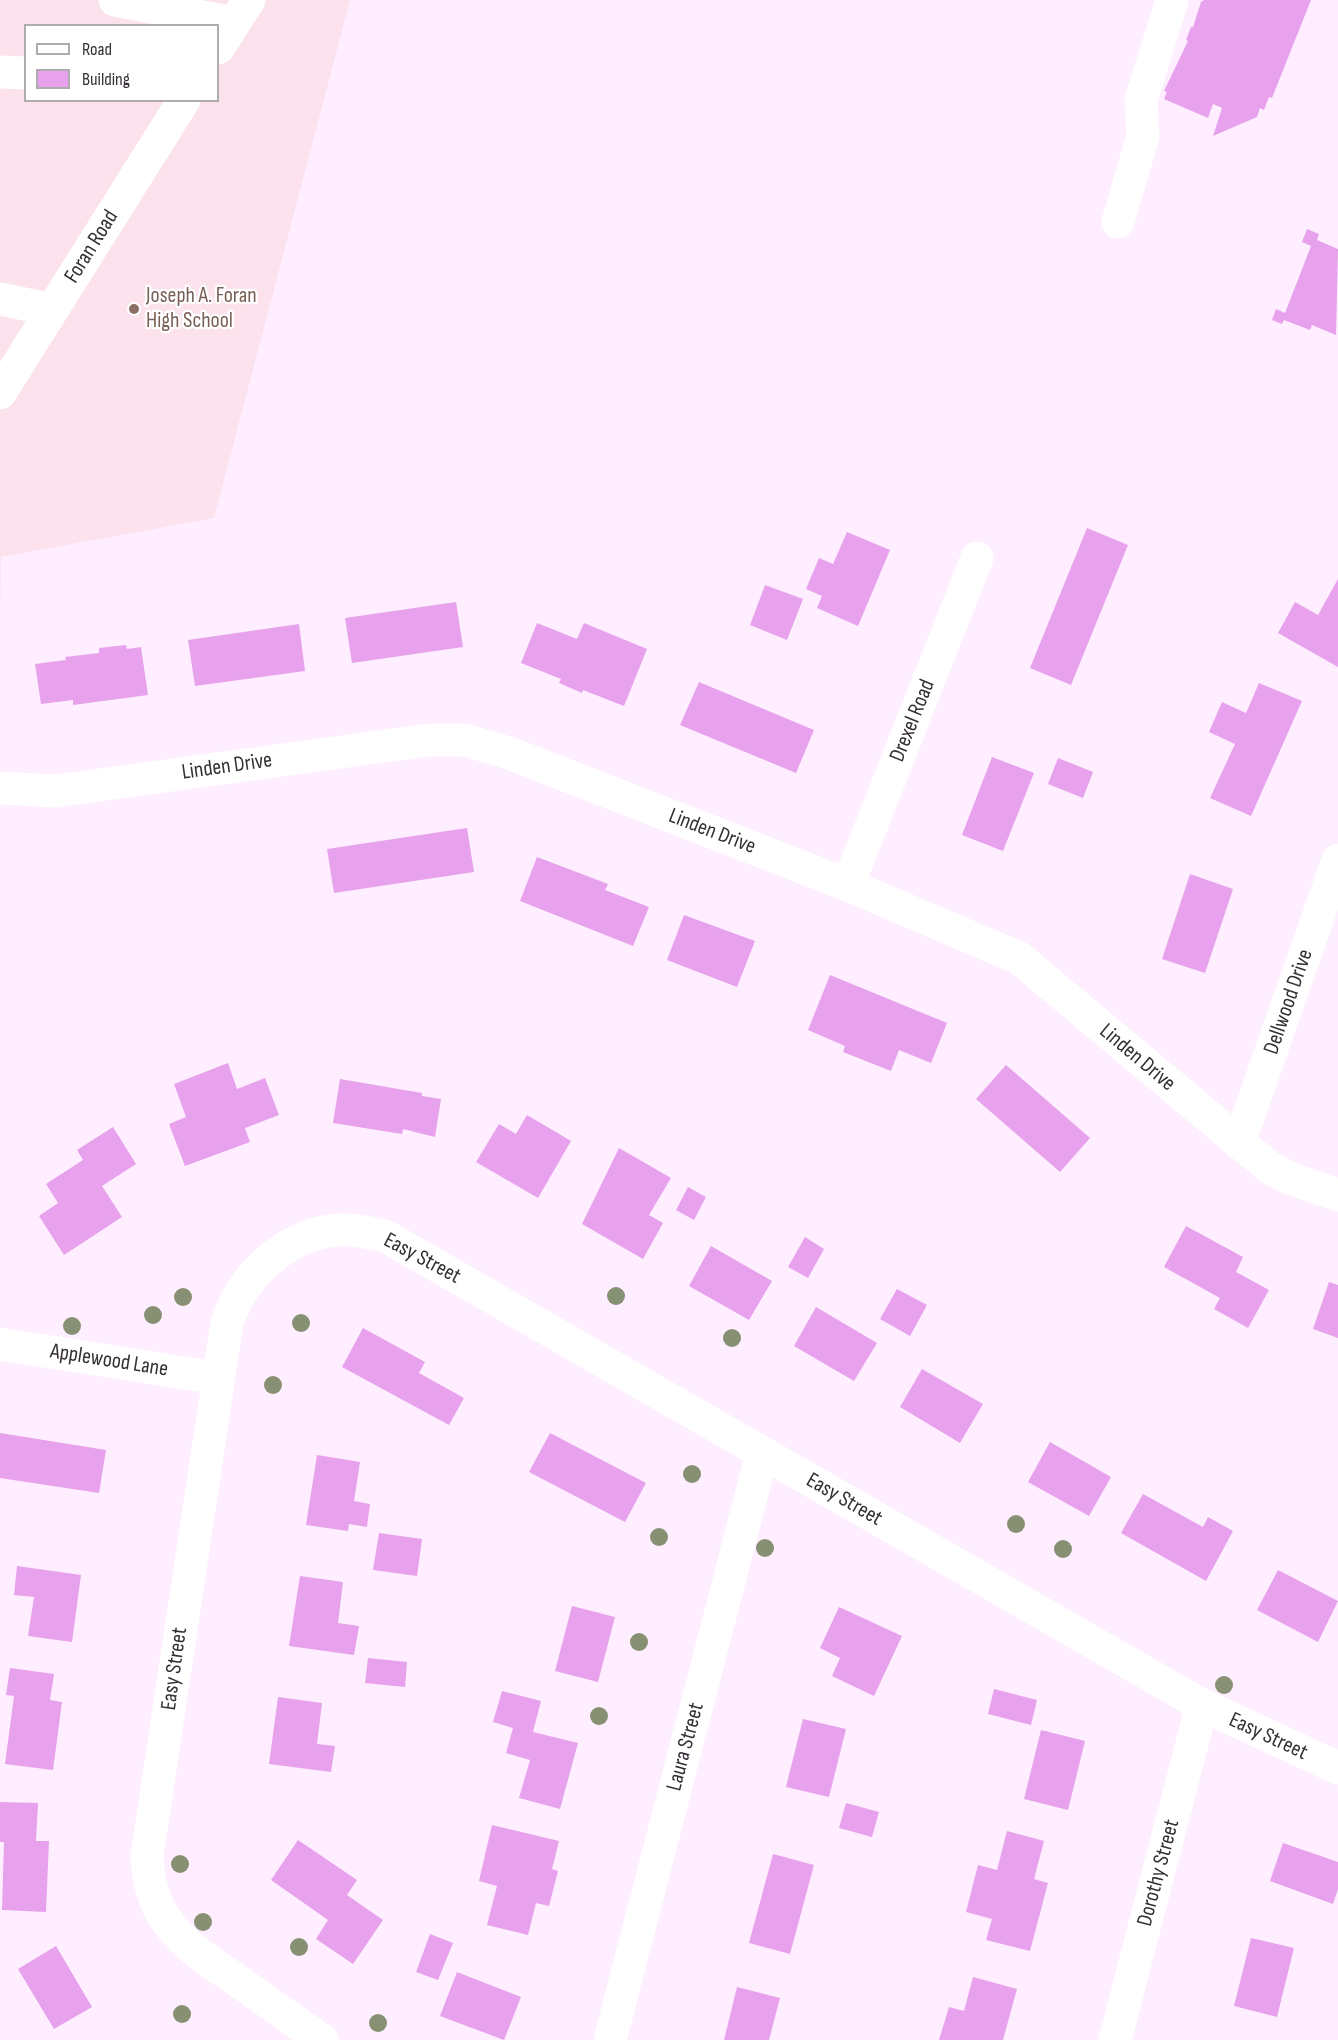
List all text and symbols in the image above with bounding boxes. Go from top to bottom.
legend [24,24,219,102]
text: Road [82,39,112,60]
text: Building [82,69,130,90]
street label: Foran Road [59,206,125,288]
place label: Joseph A. Foran High School [146,283,257,334]
marker: Joseph A. Foran High School [127,302,141,316]
street label: Drexel Road [885,676,941,766]
street label: Linden Drive [180,748,274,786]
street label: Linden Drive [665,803,759,861]
street label: Dellwood Drive [1259,946,1319,1058]
street label: Linden Drive [1094,1019,1180,1097]
street label: Easy Street [379,1228,465,1290]
street label: Applewood Lane [48,1339,170,1383]
street label: Easy Street [801,1468,887,1532]
street label: Easy Street [156,1626,194,1712]
street label: Laura Street [662,1700,710,1794]
street label: Easy Street [1225,1707,1311,1767]
street label: Dorothy Street [1132,1817,1186,1929]

